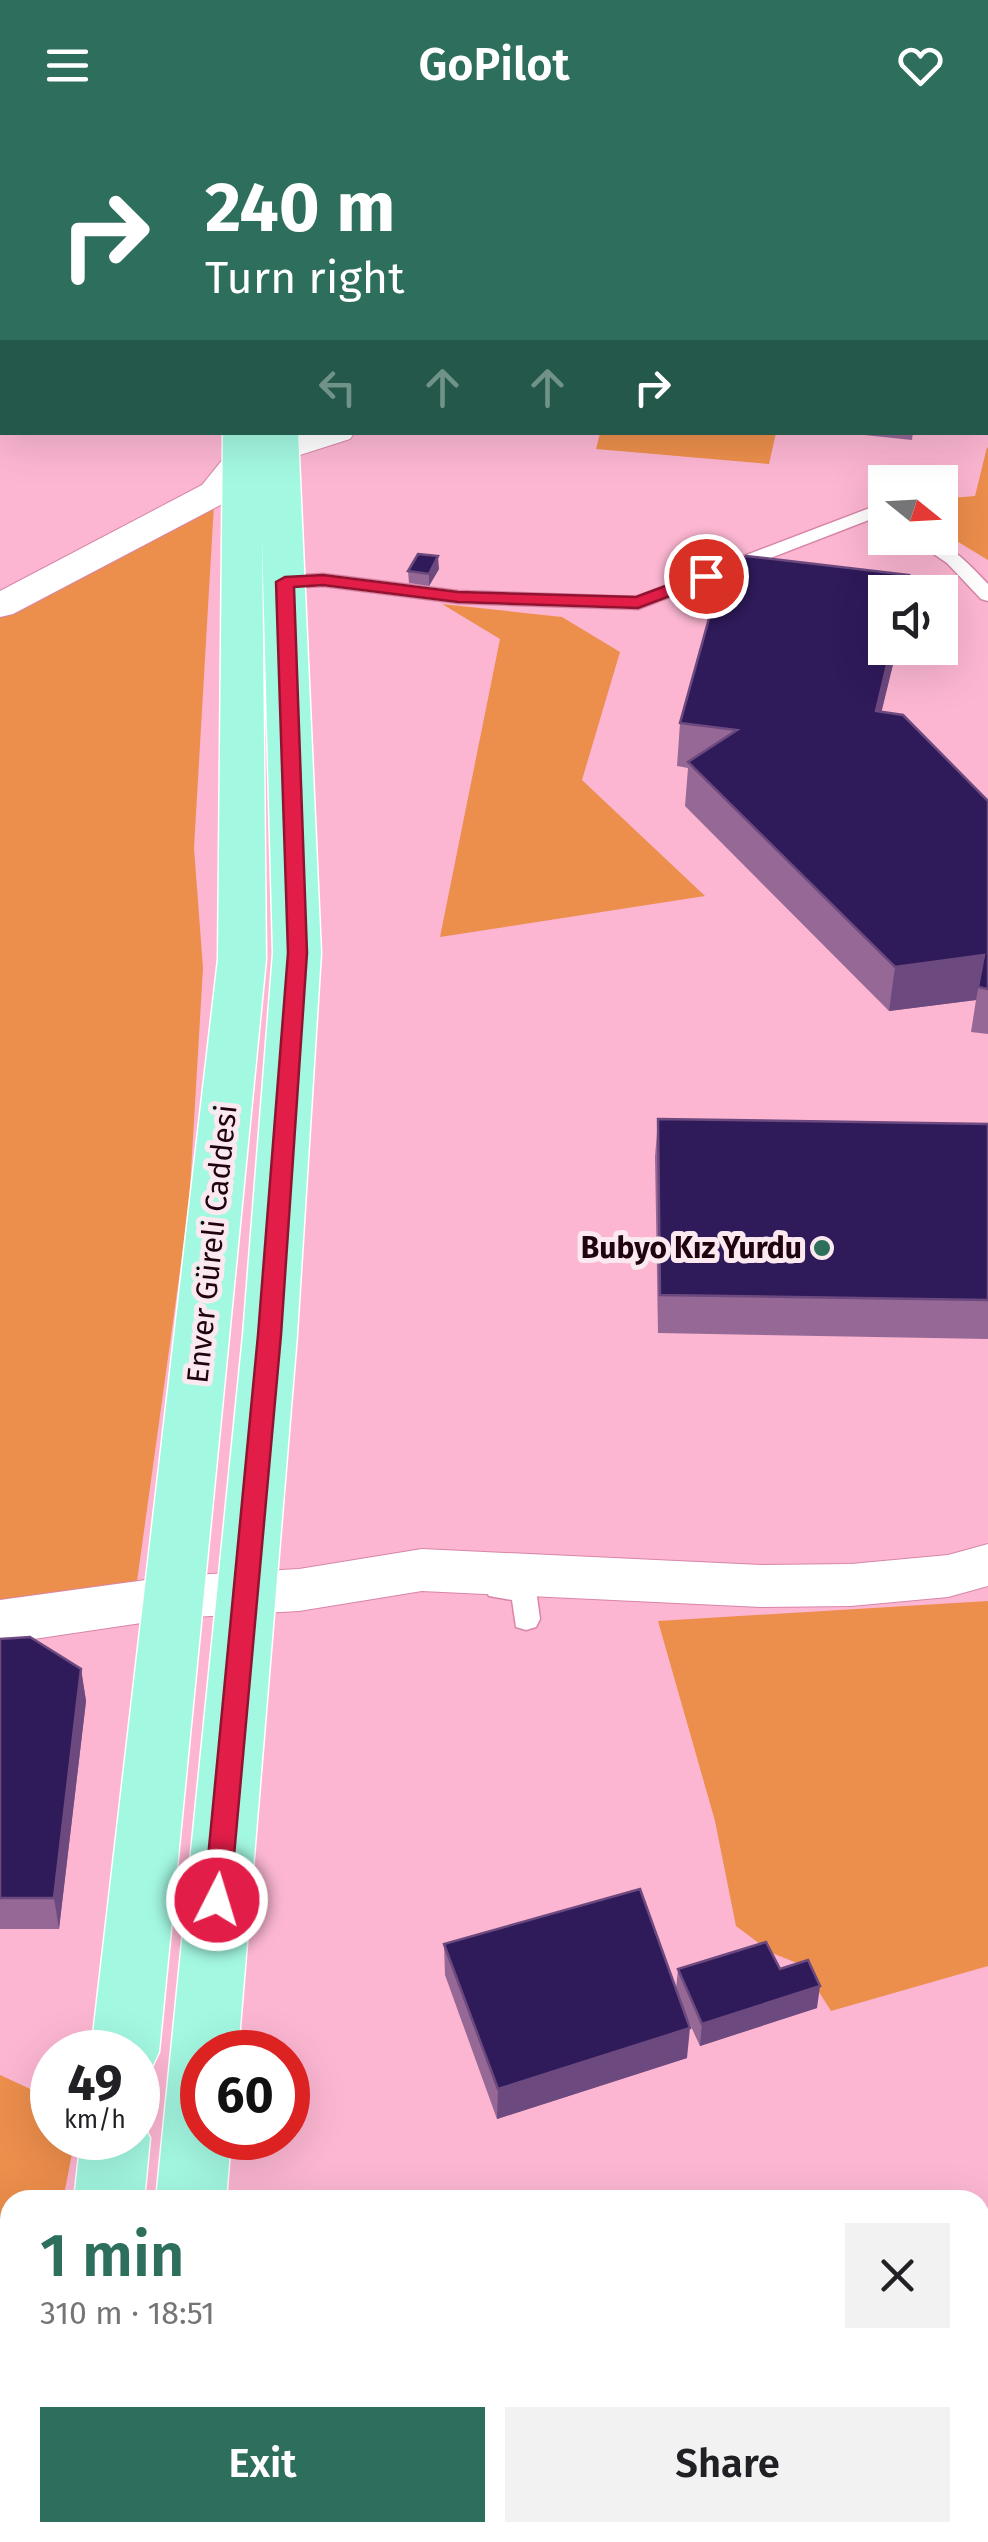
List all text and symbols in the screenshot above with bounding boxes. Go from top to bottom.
icon: menu [40,38,95,93]
text: GoPilot [418,38,570,92]
icon: heart [893,38,948,93]
text: 240 m [205,166,395,250]
icon: right [40,170,170,300]
text: Turn right [205,251,404,305]
icon: left [310,360,365,415]
icon: ahead [415,360,470,415]
icon: ahead [520,360,575,415]
icon: right [625,360,680,415]
north arrow [868,465,958,555]
map controls [868,465,958,665]
pin [664,534,749,619]
icon: arrive [679,549,734,604]
button: sound [868,575,958,665]
street label: Enver Güreli Caddesi [179,1103,245,1385]
place label: Bubyo Kız Yurdu [581,1230,802,1266]
marker: Bubyo Kız Yurdu [811,1237,833,1259]
position arrow [165,1848,269,1952]
speed limit sign: 60 [180,2030,310,2160]
text: 49 [67,2053,123,2113]
text: km/h [64,2105,126,2135]
text: 1 min [40,2220,185,2292]
button: close [845,2223,950,2328]
text: 310 m · 18:51 [40,2294,215,2332]
button: Exit [40,2407,485,2522]
button: Share [505,2407,950,2522]

